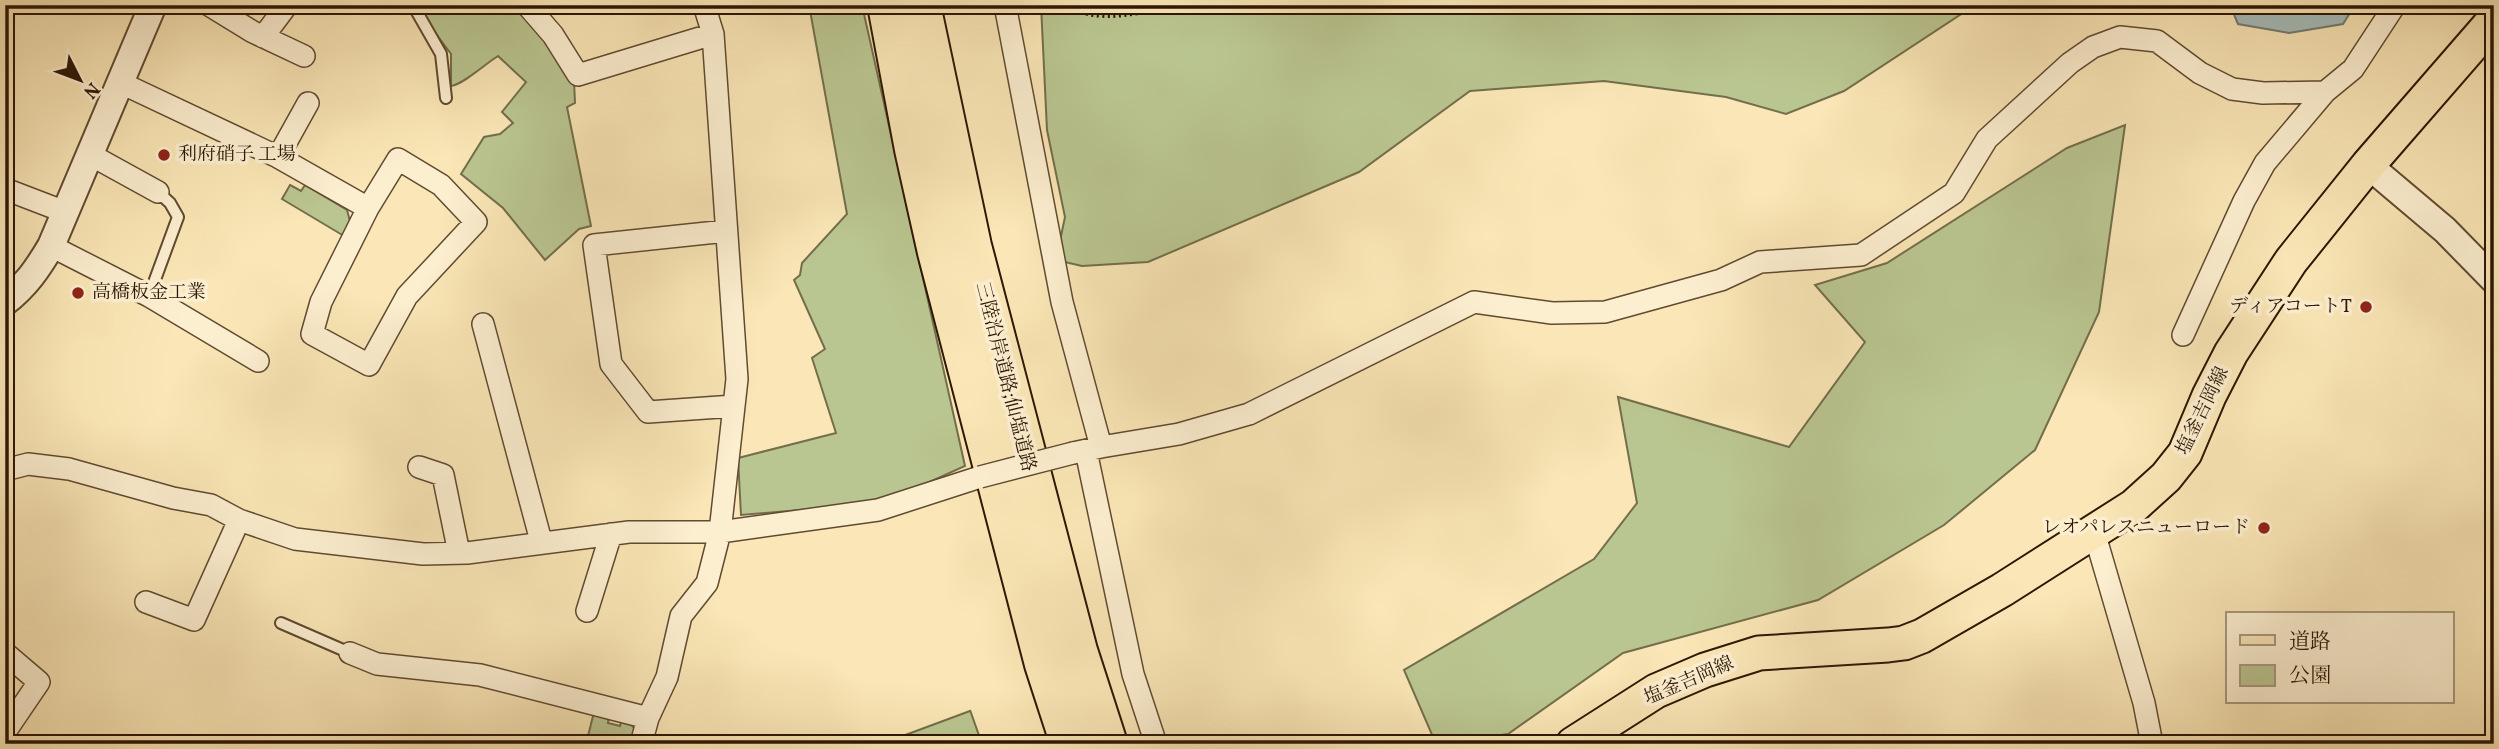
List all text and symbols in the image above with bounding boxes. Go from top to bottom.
north arrow [46,46,116,116]
text: N [77,76,105,104]
place label: 利府硝子 工場 [178,142,296,168]
marker: 利府硝子 工場 [156,147,172,163]
street label: 三陸沿岸道路;仙塩道路 [969,279,1041,475]
place label: 高橋板金工業 [92,280,206,306]
marker: 高橋板金工業 [70,285,86,301]
place label: ディアコートT [2229,294,2352,320]
marker: ディアコートT [2358,299,2374,315]
street label: 塩釜吉岡線 [2170,363,2236,459]
place label: レオパレスニューロード [2042,515,2250,541]
marker: レオパレスニューロード [2256,520,2272,536]
legend [2226,612,2454,704]
text: 道路 [2289,628,2331,657]
street label: 塩釜吉岡線 [1640,650,1738,712]
text: 公園 [2289,662,2331,691]

